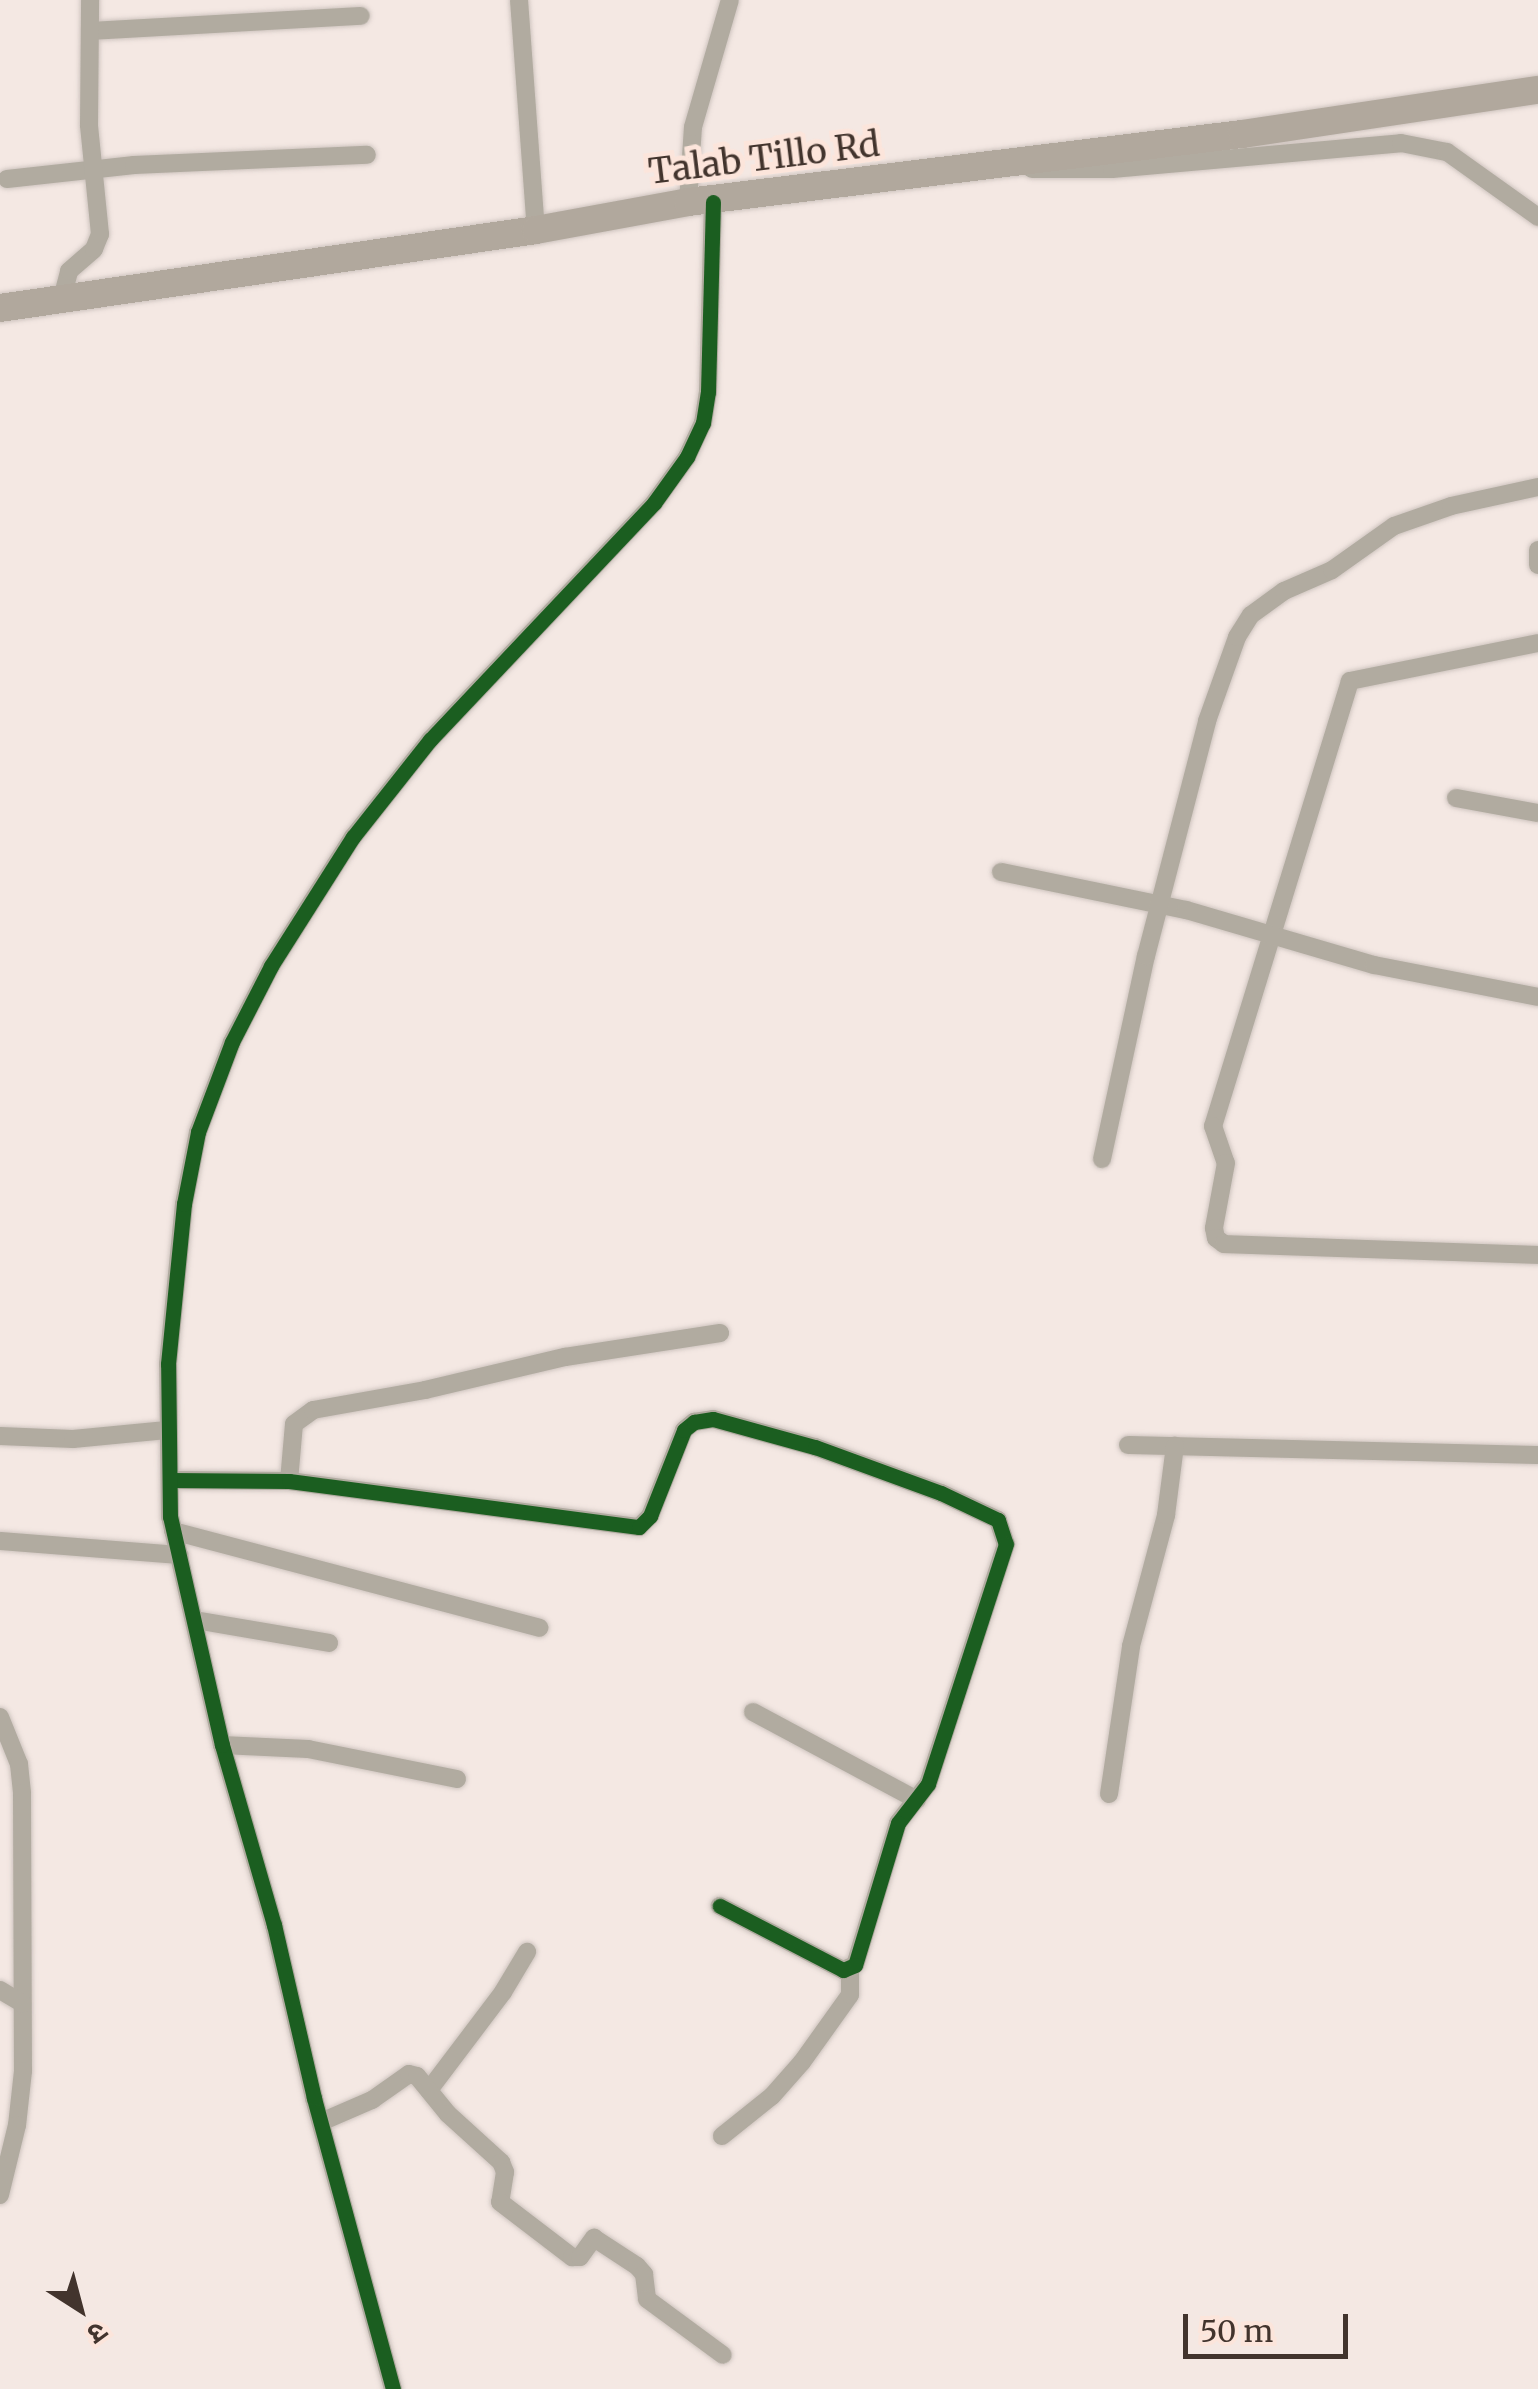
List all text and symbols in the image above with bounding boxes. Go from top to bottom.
street label: Talab Tillo Rd [646,123,882,193]
north arrow [30,2259,130,2359]
scale bar [1188,2294,1353,2356]
text: 50 m [1200,2312,1273,2350]
text: उ [80,2314,115,2353]

